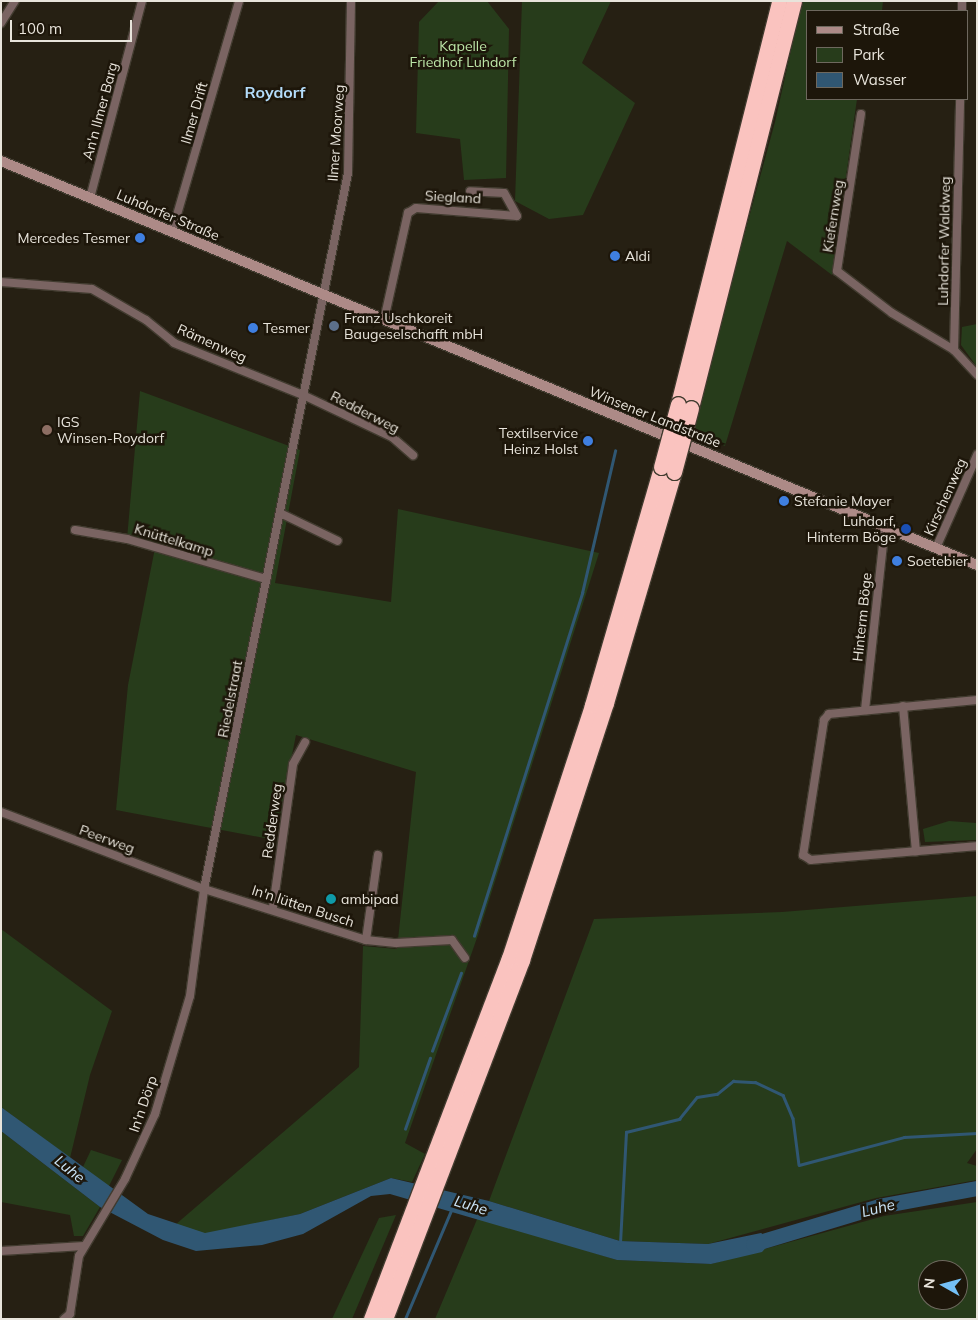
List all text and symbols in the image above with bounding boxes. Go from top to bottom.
scale bar [12,10,135,42]
legend [806,10,968,100]
text: 100 m [18,19,62,38]
text: Straße [853,20,900,39]
park label: Kapelle Friedhof Luhdorf [409,38,517,70]
text: Park [853,45,885,64]
street label: An'n Ilmer Barg [79,60,121,162]
text: Wasser [853,70,906,89]
street label: Ilmer Drift [177,80,211,146]
district label: Roydorf [245,82,305,102]
street label: Ilmer Moorweg [324,84,348,182]
street label: Luhdorfer Waldweg [934,176,954,306]
street label: Kiefernweg [819,178,847,254]
street label: Luhdorfer Straße [114,186,222,244]
street label: Siegland [424,187,482,207]
place label: Mercedes Tesmer [17,230,130,246]
marker: Mercedes Tesmer [134,232,146,244]
place label: Aldi [625,248,650,264]
marker: Aldi [609,250,621,262]
place label: Franz Uschkoreit Baugeselschafft mbH [344,310,483,342]
street label: Rämenweg [175,320,249,366]
place label: Tesmer [263,320,310,336]
marker: Franz Uschkoreit Baugeselschafft mbH [328,320,340,332]
marker: Tesmer [247,322,259,334]
street label: Winsener Landstraße [587,383,723,451]
street label: Redderweg [328,387,402,437]
place label: IGS Winsen-Roydorf [57,414,164,447]
marker: IGS Winsen-Roydorf [41,424,53,436]
place label: Textilservice Heinz Holst [499,425,578,458]
marker: Textilservice Heinz Holst [582,435,594,447]
street label: Kirschenweg [920,456,970,538]
place label: Stefanie Mayer [794,493,891,509]
marker: Stefanie Mayer [778,495,790,507]
place label: Luhdorf, Hinterm Böge [807,513,896,546]
street label: Knüttelkamp [132,520,216,560]
marker: Luhdorf, Hinterm Böge [900,523,912,535]
place label: Soetebier [907,553,968,569]
marker: Soetebier [891,555,903,567]
street label: Hinterm Böge [849,572,875,662]
street label: Riedelstraat [214,659,246,739]
street label: Redderweg [258,783,286,859]
street label: Peerweg [77,821,137,857]
street label: In'n lütten Busch [250,881,356,931]
place label: ambipad [341,891,399,907]
marker: ambipad [325,893,337,905]
street label: In'n Dörp [125,1074,161,1134]
water label: Luhe [51,1151,89,1187]
water label: Luhe [452,1191,490,1219]
water label: Luhe [860,1195,896,1221]
north arrow [918,1260,968,1310]
text: N [920,1277,939,1290]

